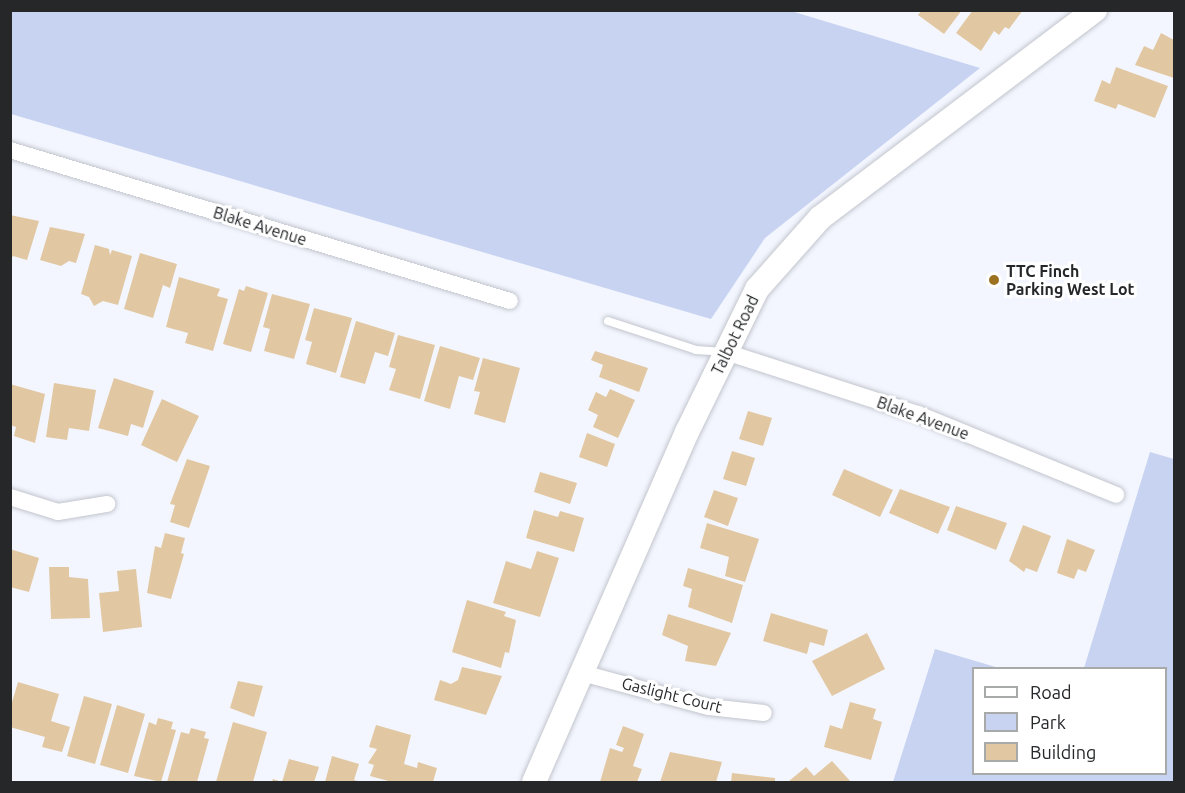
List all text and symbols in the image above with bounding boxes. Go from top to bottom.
street label: Blake Avenue [211,203,309,249]
place label: TTC Finch Parking West Lot [1006,261,1135,299]
marker: TTC Finch Parking West Lot [987,273,1001,287]
street label: Talbot Road [707,292,763,378]
street label: Blake Avenue [874,392,972,444]
legend [972,667,1167,775]
street label: Gaslight Court [620,673,724,717]
text: Road [1030,682,1072,702]
text: Park [1030,712,1066,732]
text: Building [1030,742,1096,762]

